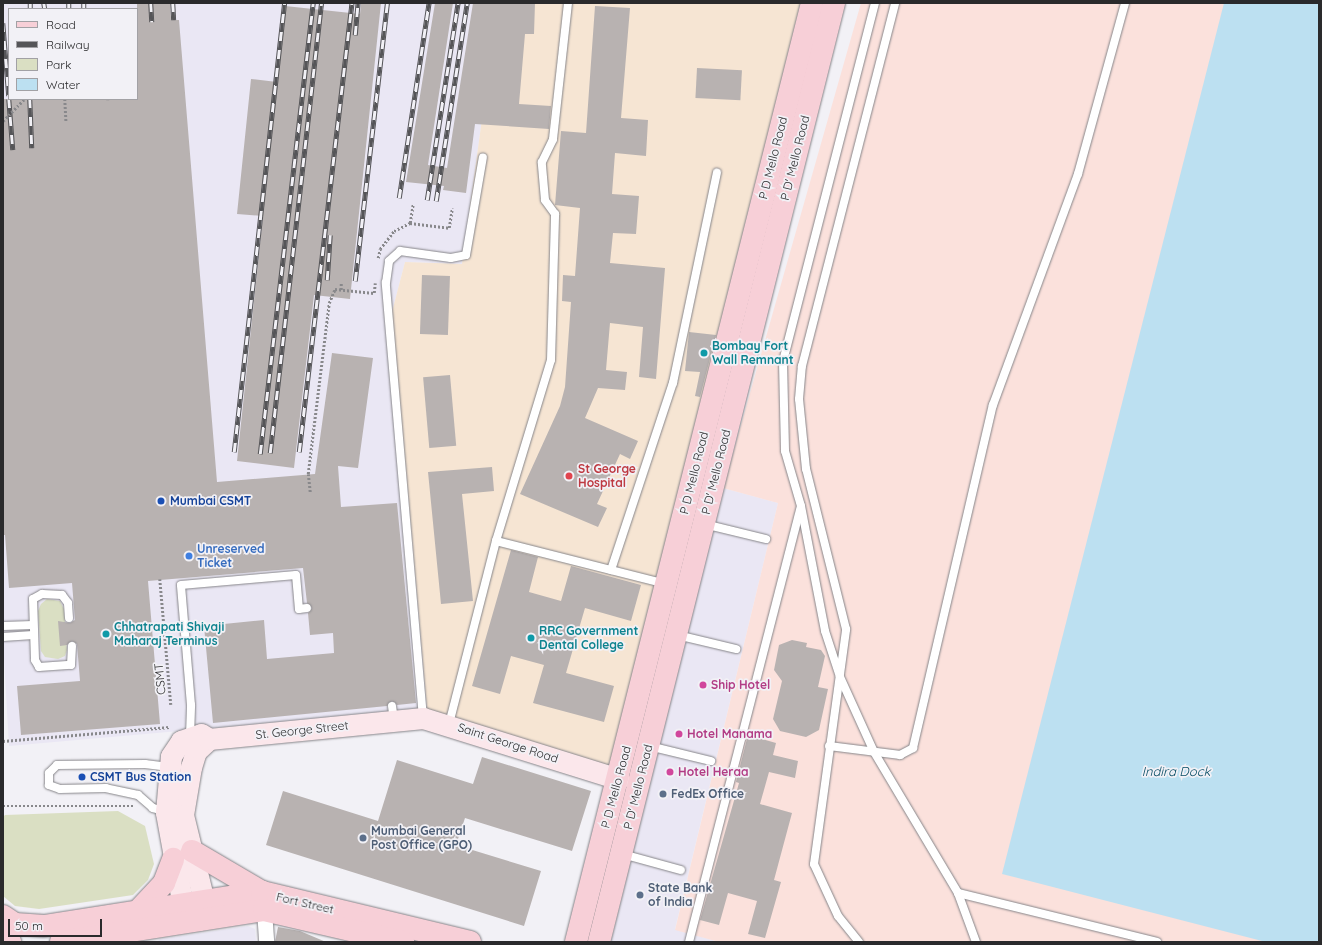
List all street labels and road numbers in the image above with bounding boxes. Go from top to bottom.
street label: P D' Mello Road [777,114,813,202]
street label: P D Mello Road [756,115,790,201]
street label: P D' Mello Road [698,428,734,516]
street label: P D Mello Road [677,430,711,516]
street label: CSMT [151,663,169,695]
street label: St. George Street [255,718,349,742]
street label: Saint George Road [456,720,560,766]
street label: P D' Mello Road [620,743,656,831]
street label: P D Mello Road [598,744,634,830]
street label: Fort Street [275,889,335,917]

